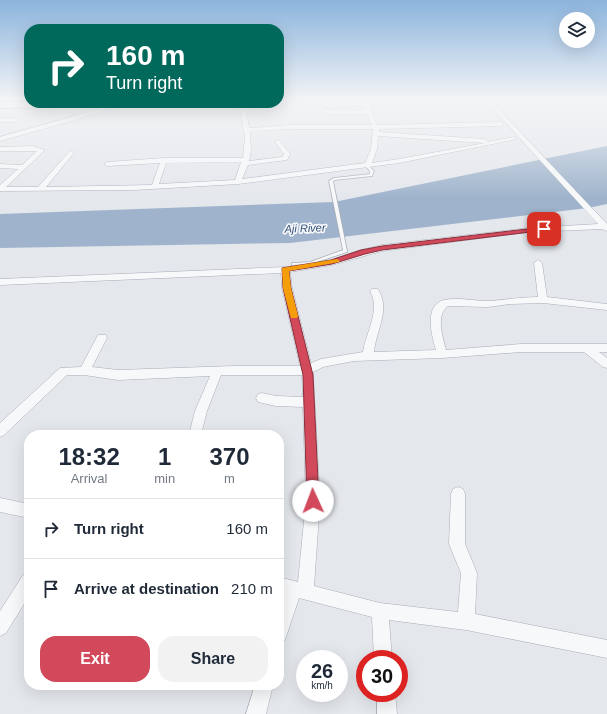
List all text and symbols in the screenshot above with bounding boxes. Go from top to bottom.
map controls [559,12,595,48]
button: layers [559,12,595,48]
icon: right [40,40,92,92]
text: 160 m [106,40,185,71]
text: Turn right [106,73,182,93]
pin [527,212,561,246]
icon: arrive [533,218,555,240]
water label: Aji River [283,221,327,235]
text: 18:32 [58,443,120,470]
text: 1 [158,443,171,470]
text: 370 [210,443,250,470]
text: Arrival [71,471,108,486]
text: min [154,471,175,486]
text: m [224,471,235,486]
position arrow [292,480,334,522]
icon: right [40,518,62,540]
text: Turn right [74,520,144,537]
text: 160 m [226,520,268,537]
icon: arrive [40,578,62,600]
text: Arrive at destination [74,580,219,597]
text: 210 m [231,580,273,597]
button: Exit [40,636,150,682]
button: Share [158,636,268,682]
speed limit sign: 30 [356,650,408,702]
text: 26 [311,660,333,682]
text: km/h [311,680,333,691]

